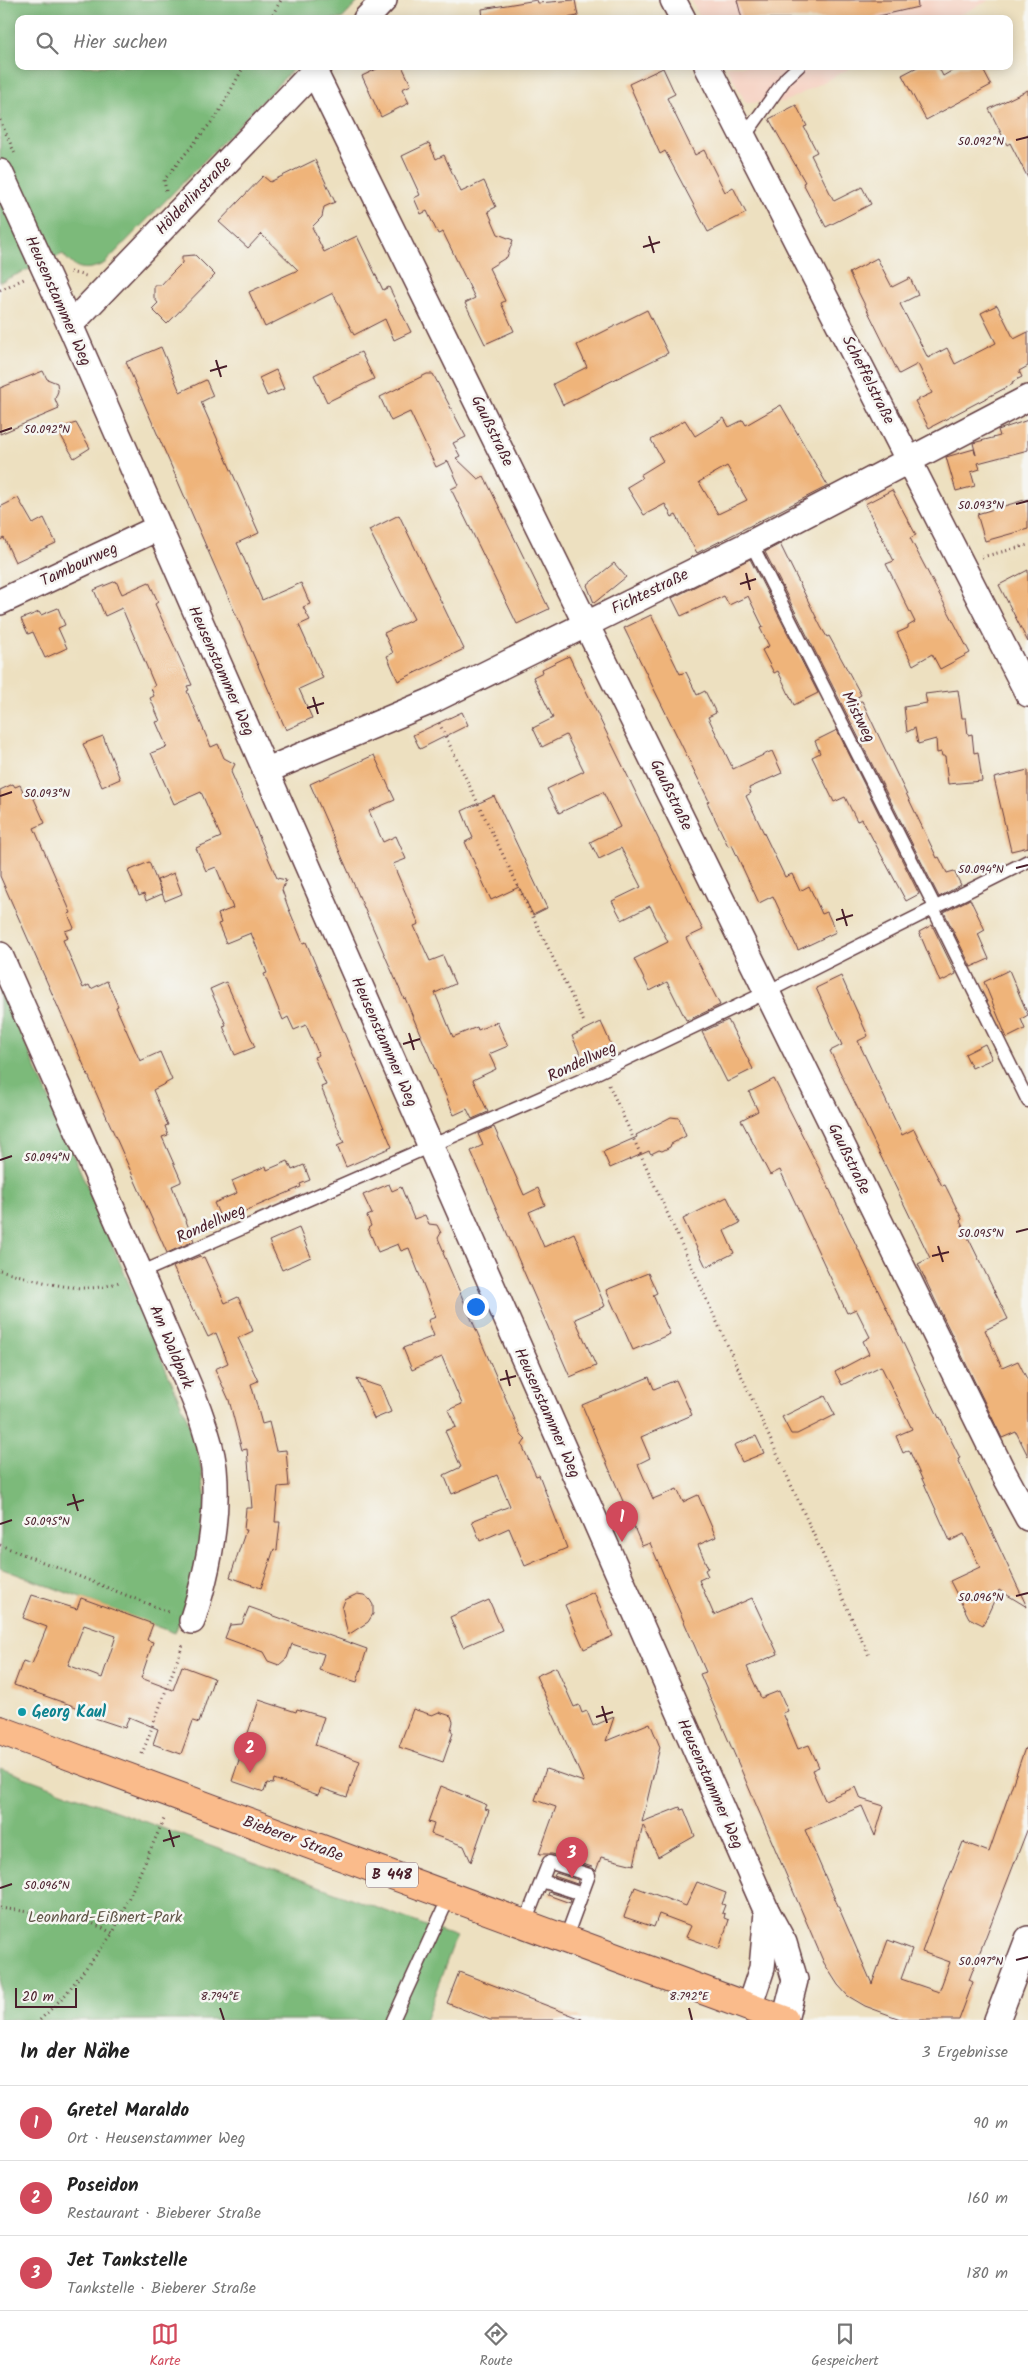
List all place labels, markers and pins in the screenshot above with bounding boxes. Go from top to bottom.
pin: 1 [606,1501,638,1542]
place label: Georg Kaul [32,1700,107,1725]
marker: Georg Kaul [16,1706,28,1718]
pin: 2 [234,1732,266,1773]
pin: 3 [556,1837,588,1878]

